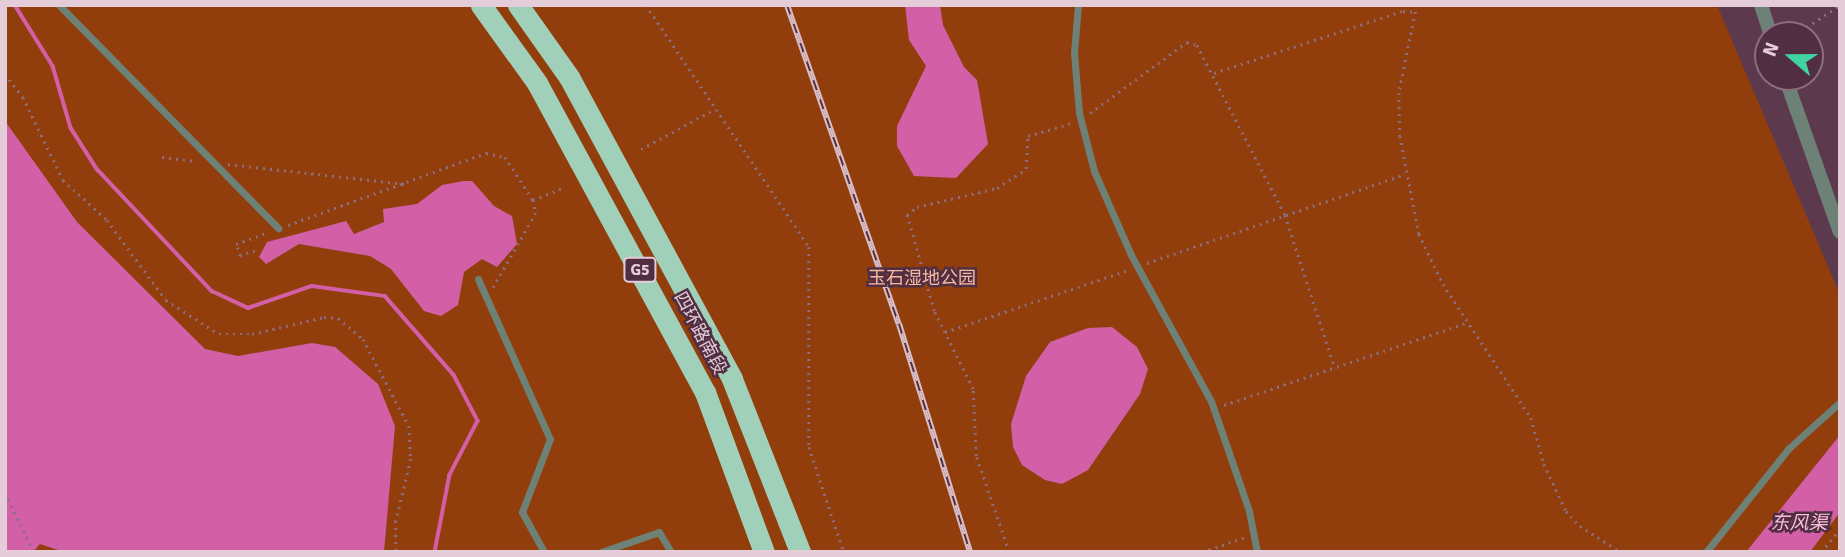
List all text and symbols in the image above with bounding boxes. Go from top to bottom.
north arrow [1754,21,1824,91]
text: N [1758,39,1785,60]
road number: G5 [622,258,658,282]
park label: 玉石湿地公园 [868,267,976,289]
street label: 四环路南段 [669,288,731,378]
water label: 东风渠 [1771,513,1827,535]

